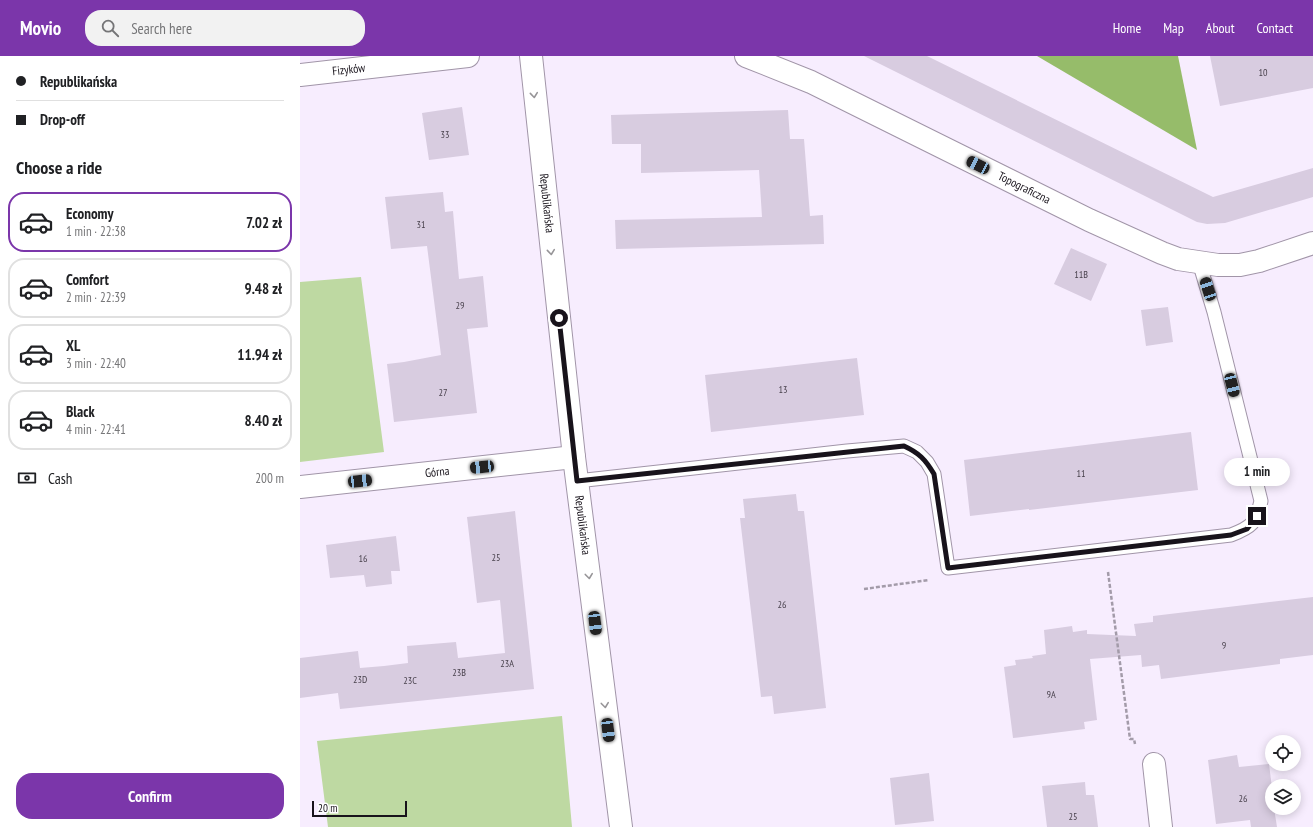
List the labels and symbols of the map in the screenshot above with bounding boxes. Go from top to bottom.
street label: Fizyków [331,60,367,78]
house number: 10 [1259,66,1268,79]
one-way arrow [530,92,539,98]
house number: 33 [441,128,450,141]
car [965,154,991,176]
street label: Topograficzna [996,168,1053,207]
street label: Republikańska [537,173,558,234]
house number: 31 [417,218,426,231]
one-way arrow [547,249,556,255]
house number: 11B [1074,268,1088,281]
car [1199,276,1217,302]
house number: 29 [456,299,465,312]
route start [550,309,568,327]
car [1223,372,1241,398]
house number: 13 [779,383,788,396]
house number: 27 [439,386,448,399]
callout: 1 min [1224,458,1290,486]
car [469,460,495,474]
street label: Górna [424,463,450,480]
house number: 11 [1077,467,1086,480]
car [347,474,373,488]
street label: Republikańska [572,495,594,556]
route end [1248,507,1266,525]
house number: 25 [492,551,501,564]
house number: 16 [359,552,368,565]
one-way arrow [584,573,593,579]
house number: 26 [778,598,787,611]
car [588,610,602,636]
house number: 9 [1222,639,1226,652]
house number: 23A [500,657,514,670]
house number: 23B [452,666,466,679]
house number: 23D [353,673,367,686]
house number: 23C [403,674,417,687]
house number: 9A [1046,688,1056,701]
one-way arrow [600,702,609,708]
car [601,717,615,743]
house number: 26 [1239,792,1248,805]
scale bar [312,799,407,818]
house number: 25 [1069,810,1078,823]

